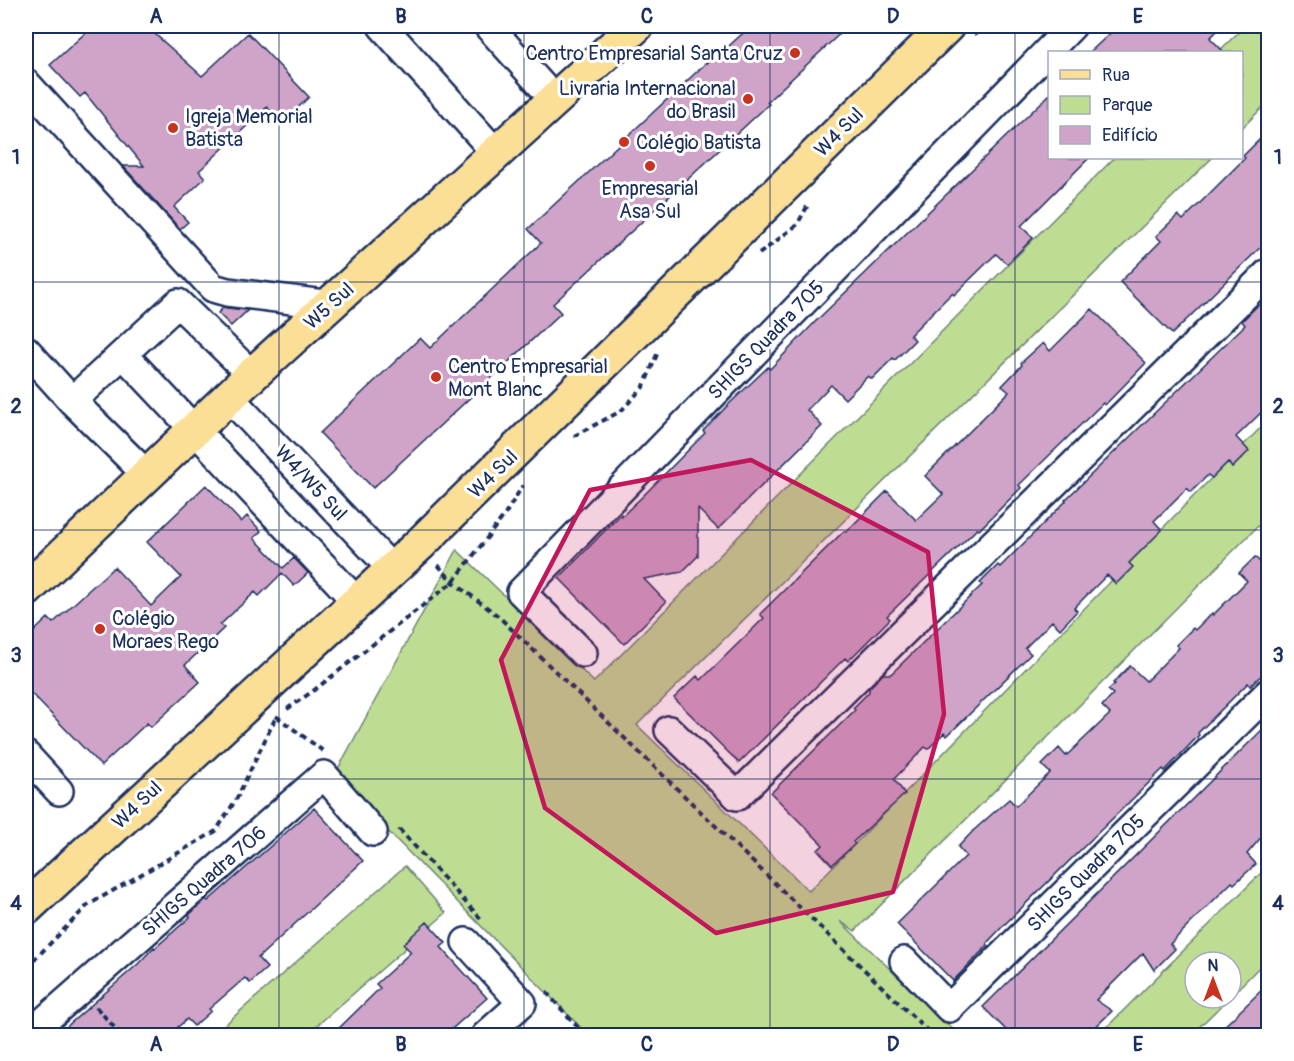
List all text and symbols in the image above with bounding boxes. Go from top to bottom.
text: A [150,4,163,29]
text: B [395,4,407,29]
text: C [641,4,653,29]
text: D [887,4,900,29]
text: E [1133,4,1144,29]
place label: Centro Empresarial Santa Cruz [526,41,783,66]
marker: Centro Empresarial Santa Cruz [788,46,802,60]
legend [1048,51,1243,159]
text: Rua [1102,64,1130,87]
place label: Livraria Internacional do Brasil [559,76,736,124]
marker: Livraria Internacional do Brasil [741,92,755,106]
text: Parque [1102,94,1152,117]
street label: W4 Sul [809,102,869,162]
place label: Igreja Memorial Batista [185,104,313,152]
marker: Igreja Memorial Batista [166,121,180,135]
text: Edifício [1102,124,1158,147]
place label: Colégio Batista [636,130,761,155]
marker: Colégio Batista [617,135,631,149]
text: 1 [12,145,20,170]
text: 1 [1274,145,1282,170]
marker: Empresarial Asa Sul [643,159,657,173]
place label: Empresarial Asa Sul [601,176,699,224]
street label: SHIGS Quadra 705 [703,275,829,405]
street label: W5 Sul [299,277,359,335]
place label: Centro Empresarial Mont Blanc [448,354,608,402]
marker: Centro Empresarial Mont Blanc [429,370,443,384]
text: 2 [10,394,22,419]
text: 2 [1272,394,1284,419]
street label: W4/W5 Sul [270,440,352,526]
street label: W4 Sul [463,444,523,504]
place label: Colégio Moraes Rego [112,606,219,654]
marker: Colégio Moraes Rego [93,622,107,636]
text: 3 [10,643,22,668]
text: 3 [1272,643,1284,668]
street label: W4 Sul [107,776,167,834]
street label: SHIGS Quadra 705 [1022,809,1150,937]
street label: SHIGS Quadra 706 [136,820,272,942]
text: 4 [10,891,22,916]
text: 4 [1272,891,1284,916]
north arrow [1183,950,1243,1010]
text: N [1208,956,1219,976]
text: A [150,1032,163,1057]
text: B [395,1032,407,1057]
text: C [641,1032,653,1057]
text: D [887,1032,900,1057]
text: E [1133,1032,1144,1057]

